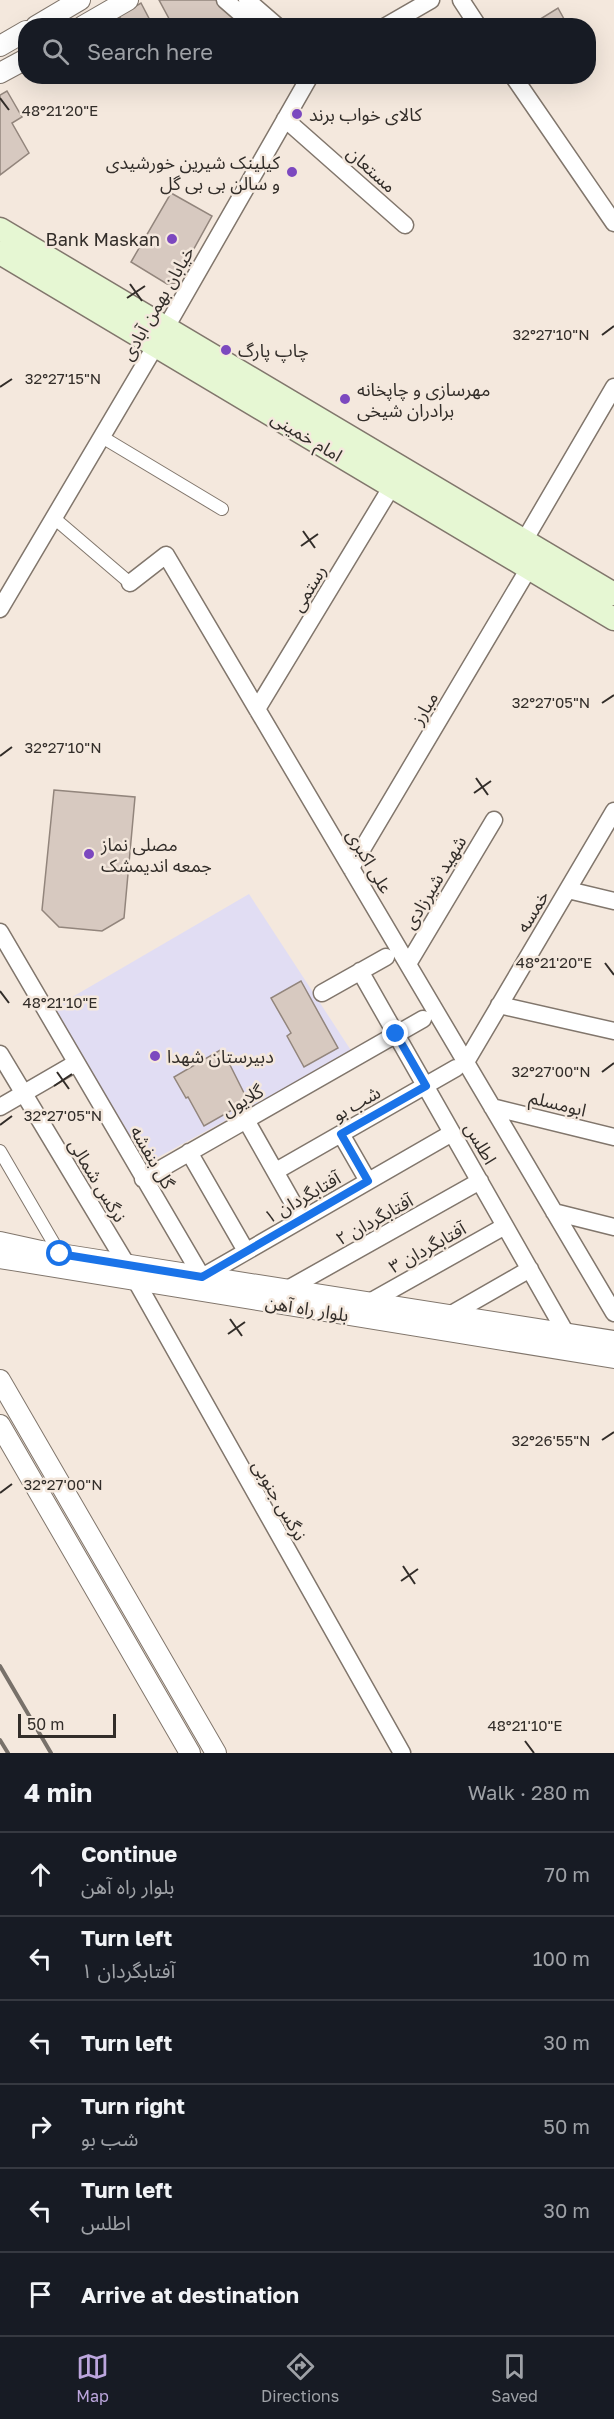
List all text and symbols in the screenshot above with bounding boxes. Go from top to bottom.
search box [18,18,596,84]
icon: search [39,35,72,68]
text: Search here [87,38,213,65]
text: 48°21'20"E [22,101,98,119]
place label: کالای خواب برند [309,103,422,126]
marker: کالای خواب برند [290,107,304,121]
street label: مستعان [342,141,401,197]
place label: کیلینک شیرین خورشیدی و سالن بی بی گل [106,151,281,195]
marker: کیلینک شیرین خورشیدی و سالن بی بی گل [285,165,299,179]
place label: Bank Maskan [46,228,160,250]
marker: Bank Maskan [165,232,179,246]
street label: خیابان بهمن آبادی [115,242,199,364]
text: 32°27'10"N [512,325,590,343]
place label: چاپ پارگ [238,339,309,363]
marker: چاپ پارگ [219,343,233,357]
text: 32°27'15"N [25,369,101,387]
place label: مهرسازی و چاپخانه برادران شیخی [357,378,490,422]
marker: مهرسازی و چاپخانه برادران شیخی [338,392,352,406]
street label: امام خمینی [265,406,347,469]
street label: رستمی [286,561,331,616]
street label: مبارز [405,688,443,730]
text: 32°27'05"N [512,693,590,711]
text: 32°27'10"N [24,738,102,756]
street label: علی اکبری [341,825,398,898]
street label: شهید شیرزادی [398,831,471,933]
place label: مصلی نماز جمعه اندیمشک [100,833,212,876]
marker: مصلی نماز جمعه اندیمشک [82,847,96,861]
street label: خمسه [511,886,553,936]
text: 48°21'20"E [516,953,592,971]
text: 48°21'10"E [22,993,98,1011]
route end [382,1020,408,1046]
place label: دبیرستان شهدا [167,1045,274,1068]
marker: دبیرستان شهدا [148,1049,162,1063]
text: 32°27'00"N [511,1062,591,1080]
street label: گلایول [217,1079,268,1122]
street label: شب بو [328,1081,384,1126]
street label: ابومسلم [527,1085,589,1124]
text: 32°27'05"N [24,1106,102,1124]
street label: اطلس [459,1118,502,1168]
street label: گل بنفشه [125,1122,180,1193]
street label: نرگس شمالی [64,1134,132,1226]
street label: آفتابگردان ۱ [260,1166,345,1229]
street label: آفتابگردان ۲ [332,1188,418,1250]
street label: آفتابگردان ۳ [385,1216,471,1278]
route start [46,1240,72,1266]
street label: بلوار راه آهن [264,1291,350,1326]
text: 32°26'55"N [511,1431,591,1449]
street label: نرگس جنوبی [247,1456,312,1545]
text: 32°27'00"N [23,1475,103,1493]
scale bar [18,1711,116,1738]
text: 50 m [27,1714,64,1734]
text: 48°21'10"E [487,1716,563,1734]
text: 4 min [24,1777,92,1808]
text: Walk · 280 m [468,1780,590,1804]
text: Continue [81,1840,177,1867]
icon: ahead [24,1858,57,1891]
text: 70 m [544,1862,590,1886]
text: بلوار راه آهن [81,1874,174,1898]
text: Turn left [81,1924,172,1951]
icon: left [24,1942,57,1975]
text: 100 m [533,1946,590,1970]
text: آفتابگردان ۱ [81,1958,175,1982]
icon: left [24,2026,57,2059]
text: Turn left [81,2029,172,2056]
text: 30 m [543,2030,590,2054]
text: Turn right [81,2092,185,2119]
icon: right [24,2110,57,2143]
text: 50 m [543,2114,590,2138]
text: شب بو [81,2126,138,2150]
text: Turn left [81,2176,172,2203]
icon: left [24,2194,57,2227]
text: 30 m [543,2198,590,2222]
text: اطلس [81,2210,131,2234]
icon: arrive [24,2278,57,2311]
text: Arrive at destination [81,2281,299,2308]
tab: Map [76,2350,109,2406]
tab: Directions [261,2350,339,2406]
tab: Saved [491,2350,538,2406]

